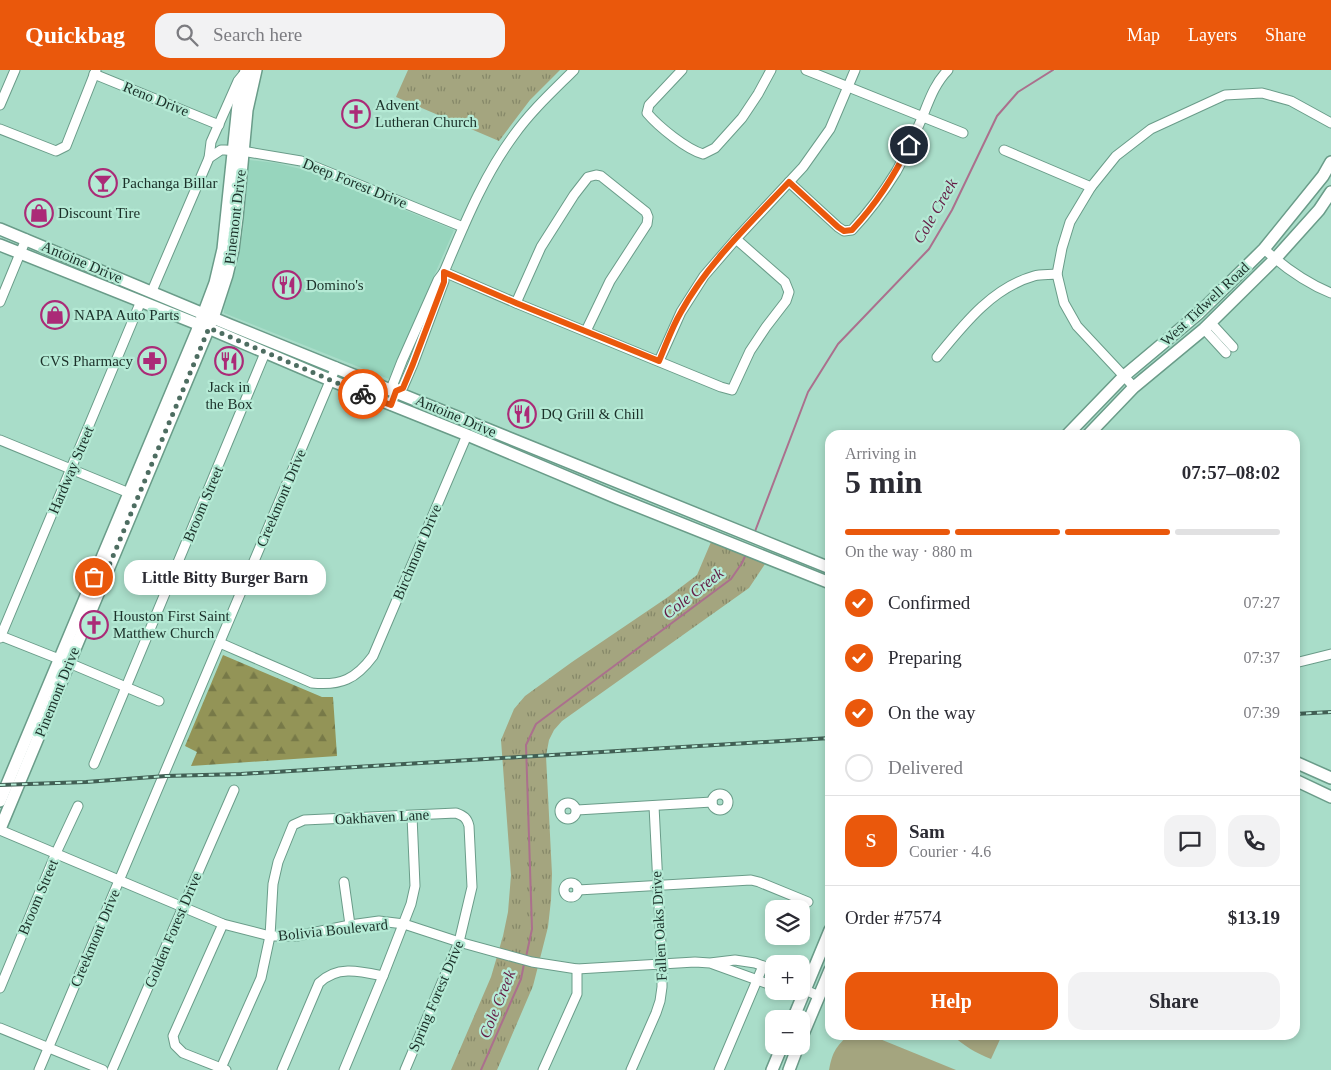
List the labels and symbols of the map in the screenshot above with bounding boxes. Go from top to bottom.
street label: Reno Drive [121,79,192,120]
place label: Advent Lutheran Church [375,97,478,130]
church icon: Advent Lutheran Church [341,99,371,129]
pin [888,124,930,166]
street label: Deep Forest Drive [301,155,410,211]
bar icon: Pachanga Billar [88,168,118,198]
street label: Pinemont Drive [221,168,249,265]
place label: Pachanga Billar [122,175,217,191]
water label: Cole Creek [910,175,961,246]
shop icon: Discount Tire [24,198,54,228]
place label: Discount Tire [58,205,140,221]
street label: Antoine Drive [39,238,125,286]
street label: West Tidwell Road [1158,259,1253,349]
restaurant icon: Domino's [272,270,302,300]
place label: Domino's [306,277,364,293]
shop icon: NAPA Auto Parts [40,300,70,330]
place label: NAPA Auto Parts [74,307,179,323]
pharmacy icon: CVS Pharmacy [137,346,167,376]
restaurant icon: Jack in the Box [214,346,244,376]
place label: CVS Pharmacy [40,353,133,369]
courier [338,369,388,419]
place label: Jack in the Box [205,379,253,412]
street label: Antoine Drive [413,392,499,440]
restaurant icon: DQ Grill & Chill [507,399,537,429]
place label: DQ Grill & Chill [541,406,644,422]
street label: Hardway Street [45,423,97,516]
street label: Creekmont Drive [253,446,309,549]
street label: Broom Street [180,463,226,544]
street label: Birchmont Drive [390,502,444,602]
pin [73,556,115,598]
callout: Little Bitty Burger Barn [124,560,326,594]
water label: Cole Creek [659,564,727,622]
place label: Houston First Saint Matthew Church [113,608,231,641]
church icon: Houston First Saint Matthew Church [79,610,109,640]
street label: Pinemont Drive [32,644,82,739]
street label: Oakhaven Lane [334,807,430,827]
street label: Broom Street [15,856,61,937]
street label: Golden Forest Drive [142,870,205,990]
street label: Fallen Oaks Drive [648,870,670,981]
street label: Creekmont Drive [67,886,123,989]
street label: Bolivia Boulevard [277,916,389,944]
street label: Spring Forest Drive [405,938,467,1054]
water label: Cole Creek [476,967,519,1040]

